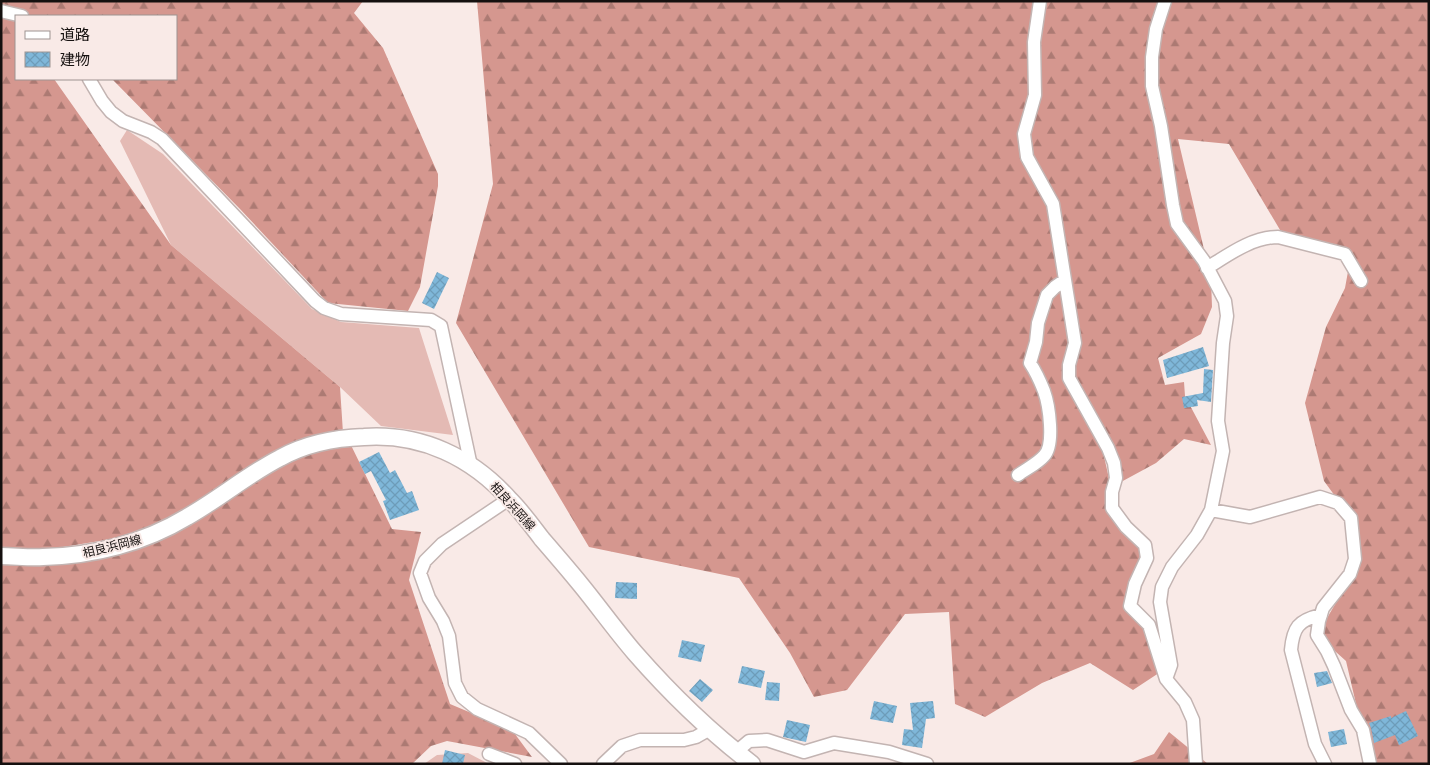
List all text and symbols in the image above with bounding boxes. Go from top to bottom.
legend [15,15,178,80]
text: 道路 [60,25,90,44]
text: 建物 [60,50,90,69]
street label: 相良浜岡線 [487,479,539,533]
street label: 相良浜岡線 [81,531,143,561]

